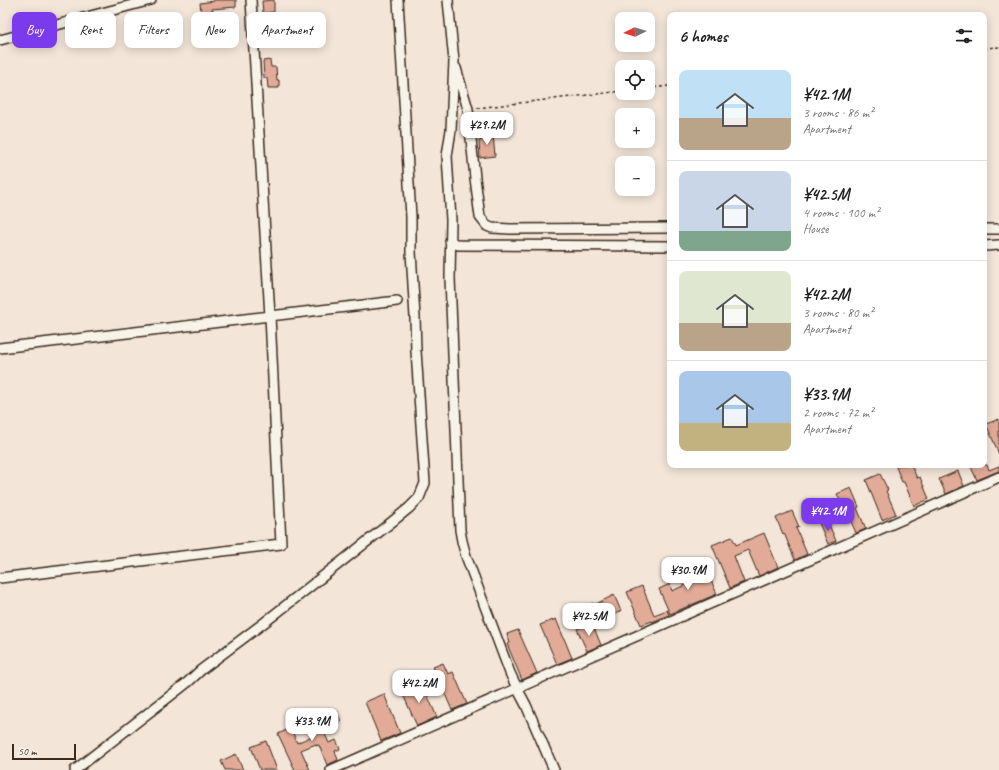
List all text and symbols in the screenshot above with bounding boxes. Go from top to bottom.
chip: Buy [12,12,57,48]
chip: Rent [65,12,116,48]
chip: Filters [124,12,183,48]
chip: New [191,12,239,48]
chip: Apartment [247,12,326,48]
north arrow [615,12,655,52]
map controls [615,12,655,196]
icon: filters [953,25,975,47]
text: 6 homes [679,26,727,47]
button: locate [615,60,655,100]
text: ¥42.1M [803,84,849,105]
icon: home [711,86,759,134]
text: 3 rooms · 86 m² [803,105,873,121]
button: + [615,108,655,148]
pin: ¥29.2M [454,112,520,146]
text: ¥29.2M [469,117,505,133]
text: Apartment [803,121,851,137]
button: − [615,156,655,196]
text: ¥42.5M [803,184,849,205]
icon: home [711,187,759,235]
text: 4 rooms · 100 m² [803,205,879,221]
text: House [803,221,828,237]
text: ¥42.2M [803,284,849,305]
icon: home [711,287,759,335]
text: 3 rooms · 80 m² [803,305,873,321]
text: Apartment [803,321,851,337]
text: ¥33.9M [803,384,849,405]
icon: home [711,387,759,435]
text: 2 rooms · 72 m² [803,405,873,421]
text: Apartment [803,421,851,437]
pin: ¥42.1M [795,498,861,532]
text: ¥42.1M [810,503,846,519]
pin: ¥30.9M [655,557,721,591]
text: ¥30.9M [670,562,706,578]
pin: ¥42.5M [556,603,622,637]
text: ¥42.5M [571,608,607,624]
pin: ¥42.2M [386,670,452,704]
text: ¥42.2M [401,675,437,691]
pin: ¥33.9M [279,708,345,742]
text: ¥33.9M [294,713,330,729]
scale bar [12,742,76,761]
text: 50 m [18,744,37,758]

